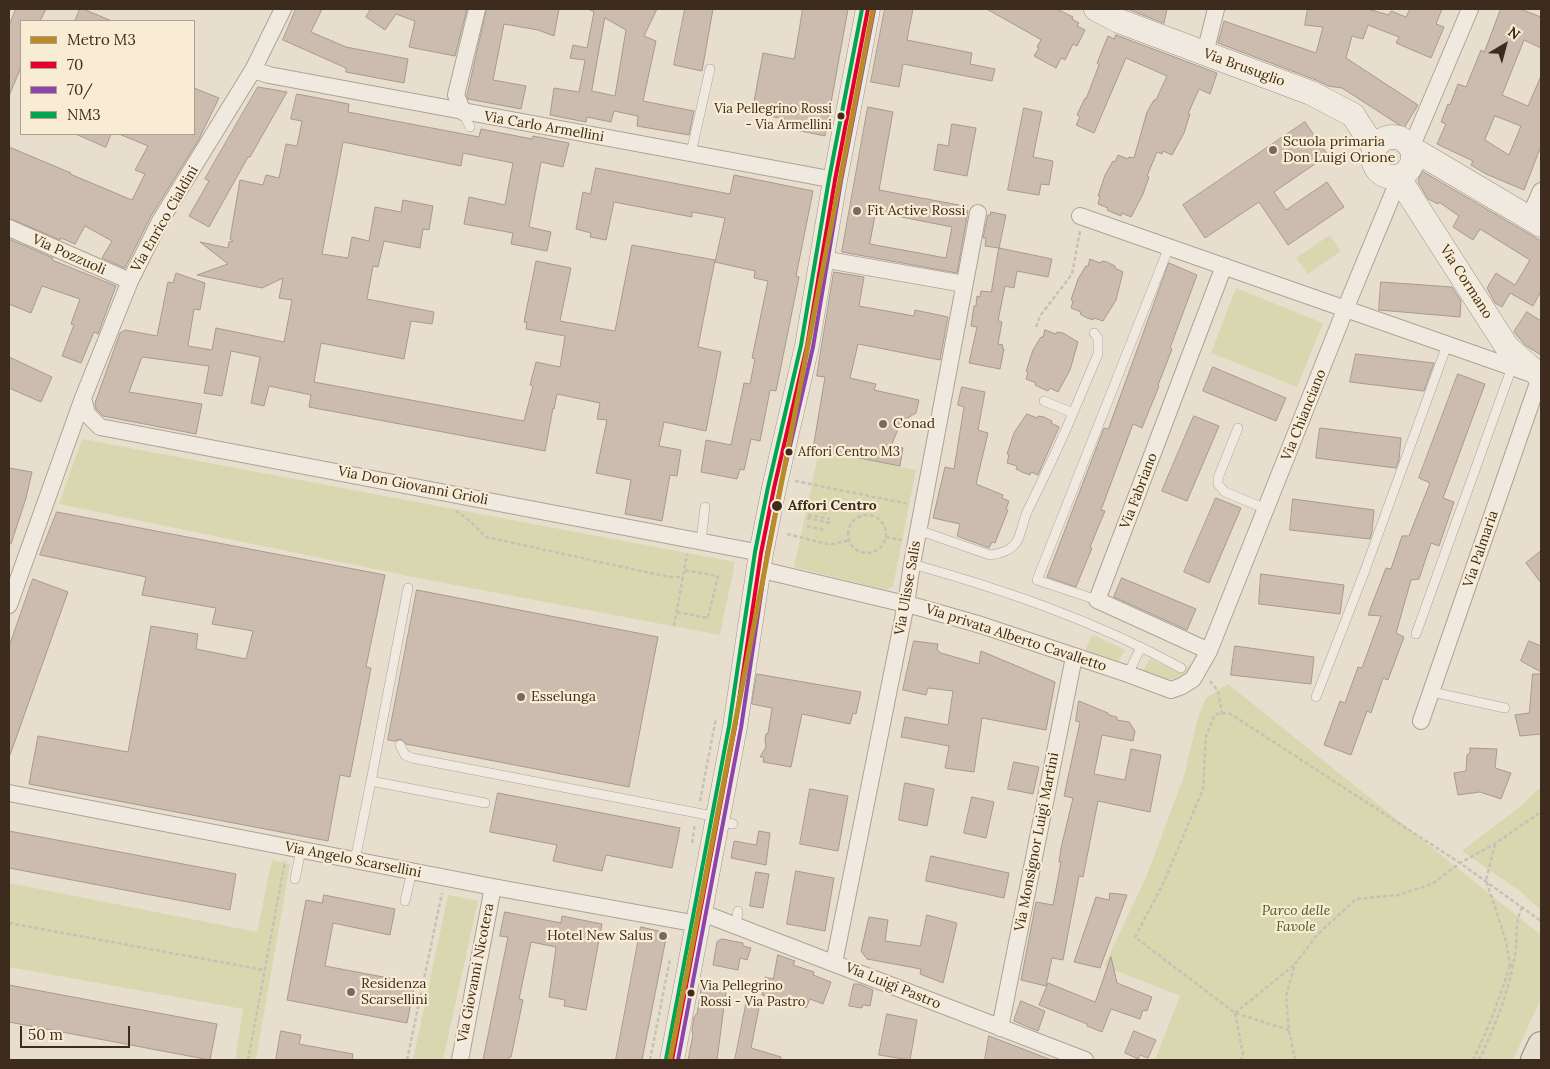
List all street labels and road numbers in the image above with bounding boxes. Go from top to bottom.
street label: Via Brusuglio [1201,45,1287,91]
street label: Via Carlo Armellini [483,108,605,146]
street label: Via Enrico Cialdini [128,163,202,275]
street label: Via Pozzuoli [30,231,108,279]
street label: Via Cormano [1436,242,1496,322]
street label: Via Chianciano [1278,367,1330,463]
street label: Via Fabriano [1117,451,1161,531]
street label: Via Don Giovanni Grioli [336,463,490,509]
street label: Via Palmaria [1460,508,1502,590]
street label: Via Ulisse Salis [891,539,925,637]
street label: Via privata Alberto Cavalletto [923,601,1109,675]
street label: Via Monsignor Luigi Martini [1011,751,1063,933]
street label: Via Angelo Scarsellini [283,839,423,881]
street label: Via Giovanni Nicotera [454,902,498,1044]
street label: Via Luigi Pastro [843,959,943,1013]

